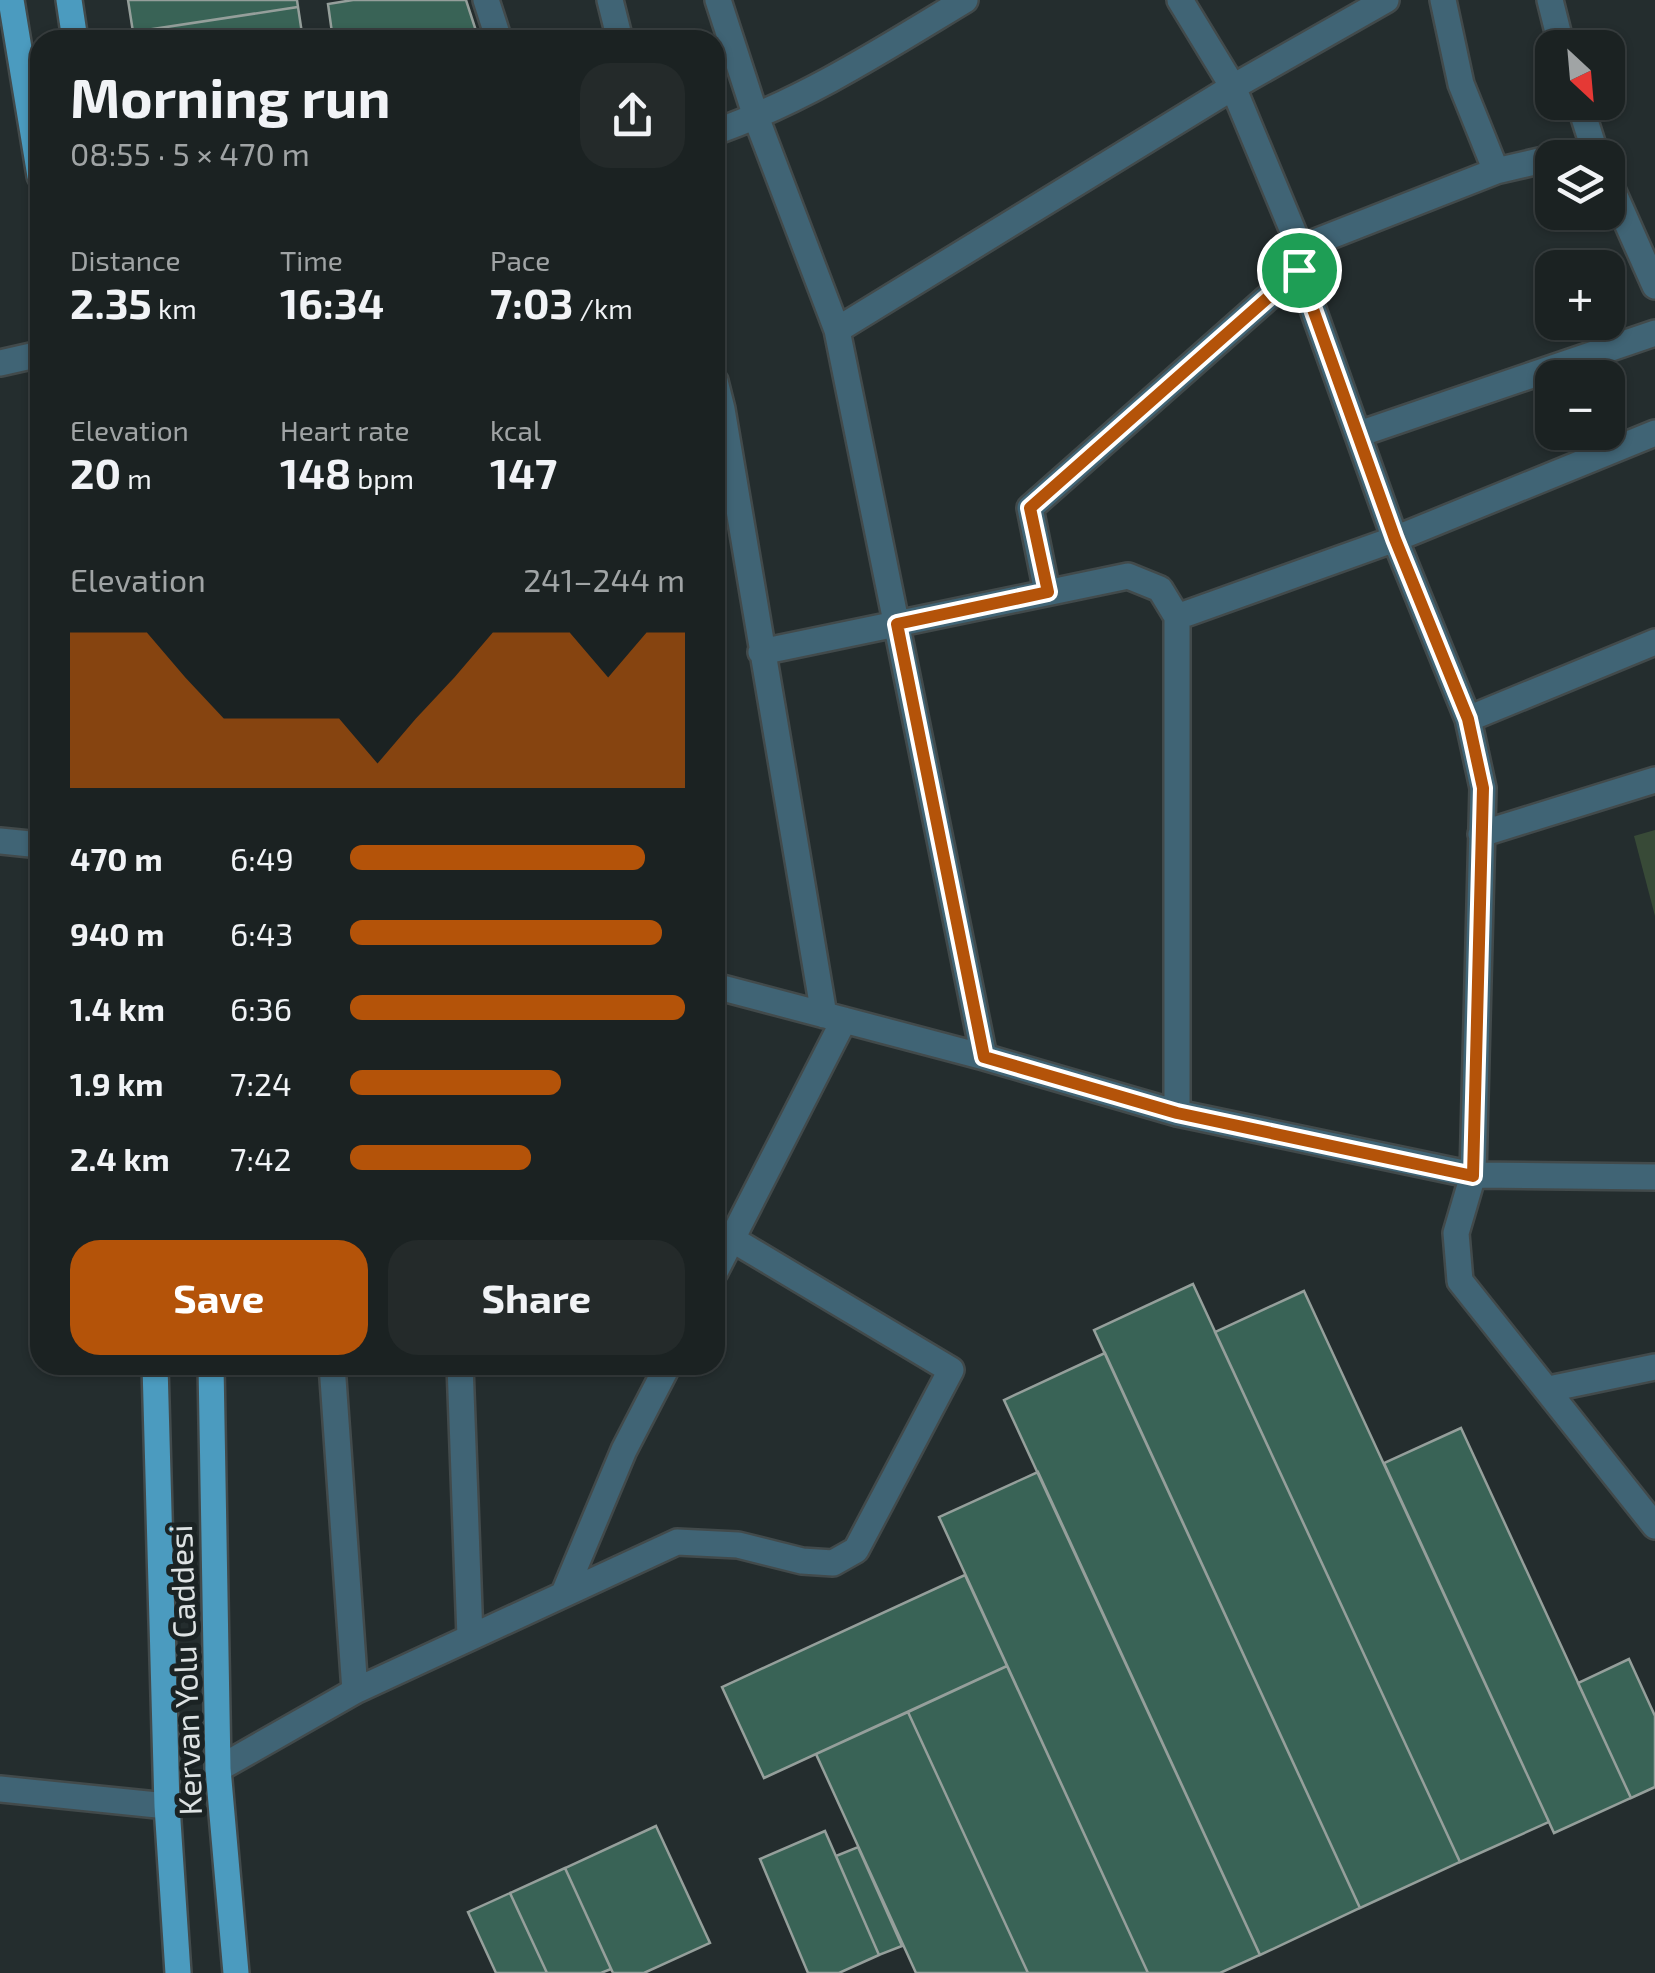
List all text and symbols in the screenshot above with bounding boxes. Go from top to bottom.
north arrow [1535,30,1625,120]
map controls [1535,30,1625,450]
text: Morning run [70,63,391,129]
button: share [580,63,685,168]
text: 08:55 · 5 × 470 m [70,134,310,172]
button: layers [1535,140,1625,230]
pin [1257,228,1342,313]
text: Distance [70,243,181,277]
text: Time [280,243,343,277]
text: Pace [490,243,550,277]
icon: arrive [1272,243,1327,298]
button: + [1535,250,1625,340]
text: 2.35 [70,277,152,327]
text: 16:34 [280,277,384,327]
text: 7:03 [490,277,573,327]
text: km [152,291,197,325]
text: /km [573,291,633,325]
button: − [1535,360,1625,450]
text: Elevation [70,413,189,447]
text: Heart rate [280,413,410,447]
text: kcal [490,413,541,447]
text: 20 [70,447,121,497]
text: 148 [280,447,351,497]
text: 147 [490,447,557,497]
text: m [121,461,152,495]
text: bpm [351,461,414,495]
text: Elevation [70,560,206,598]
text: 241–244 m [523,560,685,598]
text: 470 m [70,839,163,877]
text: 6:49 [230,839,294,877]
text: 940 m [70,914,165,952]
text: 6:43 [230,914,293,952]
text: 1.4 km [70,989,165,1027]
text: 6:36 [230,989,292,1027]
text: 1.9 km [70,1064,164,1102]
text: 7:24 [230,1064,292,1102]
text: 2.4 km [70,1139,170,1177]
text: 7:42 [230,1139,292,1177]
button: Save [70,1240,368,1355]
button: Share [388,1240,685,1355]
street label: Kervan Yolu Caddesi [160,1524,208,1816]

